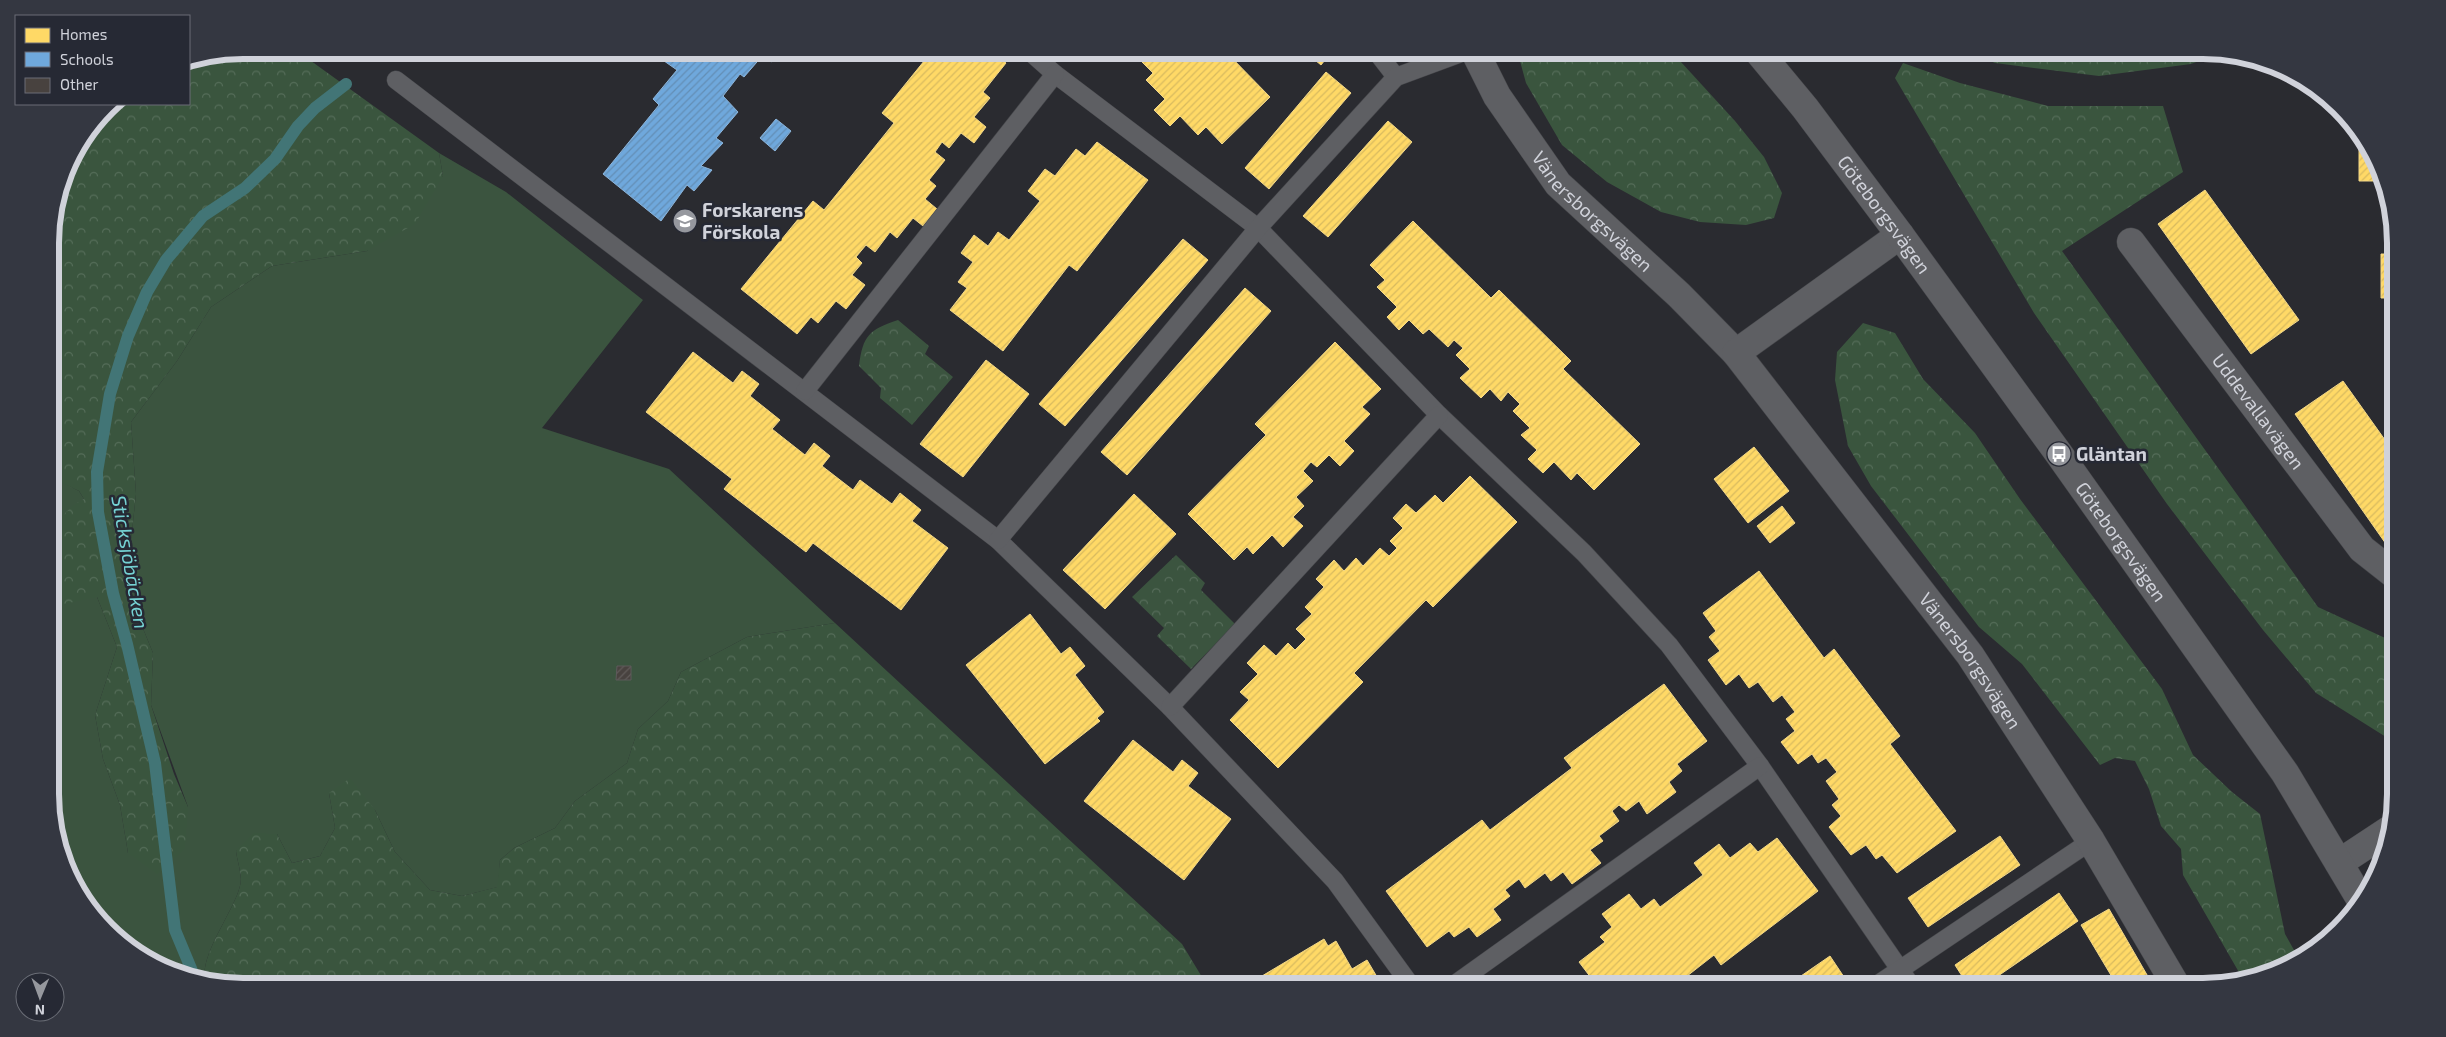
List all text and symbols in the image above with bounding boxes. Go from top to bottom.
legend [15,15,190,105]
text: Homes [60,25,107,43]
text: Schools [60,50,114,68]
text: Other [60,75,99,93]
street label: Vänersborgsvägen [1528,146,1658,276]
street label: Göteborgsvägen [1833,150,1936,278]
place label: Forskarens Förskola [702,198,803,243]
school or university icon: Forskarens Förskola [672,208,698,234]
street label: Uddevallavägen [2208,349,2310,474]
bus stop icon: Gläntan [2046,441,2072,467]
place label: Gläntan [2076,442,2147,465]
street label: Göteborgsvägen [2071,477,2172,606]
water label: Sticksjöbäcken [107,493,155,630]
street label: Vänersborgsvägen [1915,588,2027,733]
north arrow [15,972,65,1022]
text: N [35,1002,45,1019]

